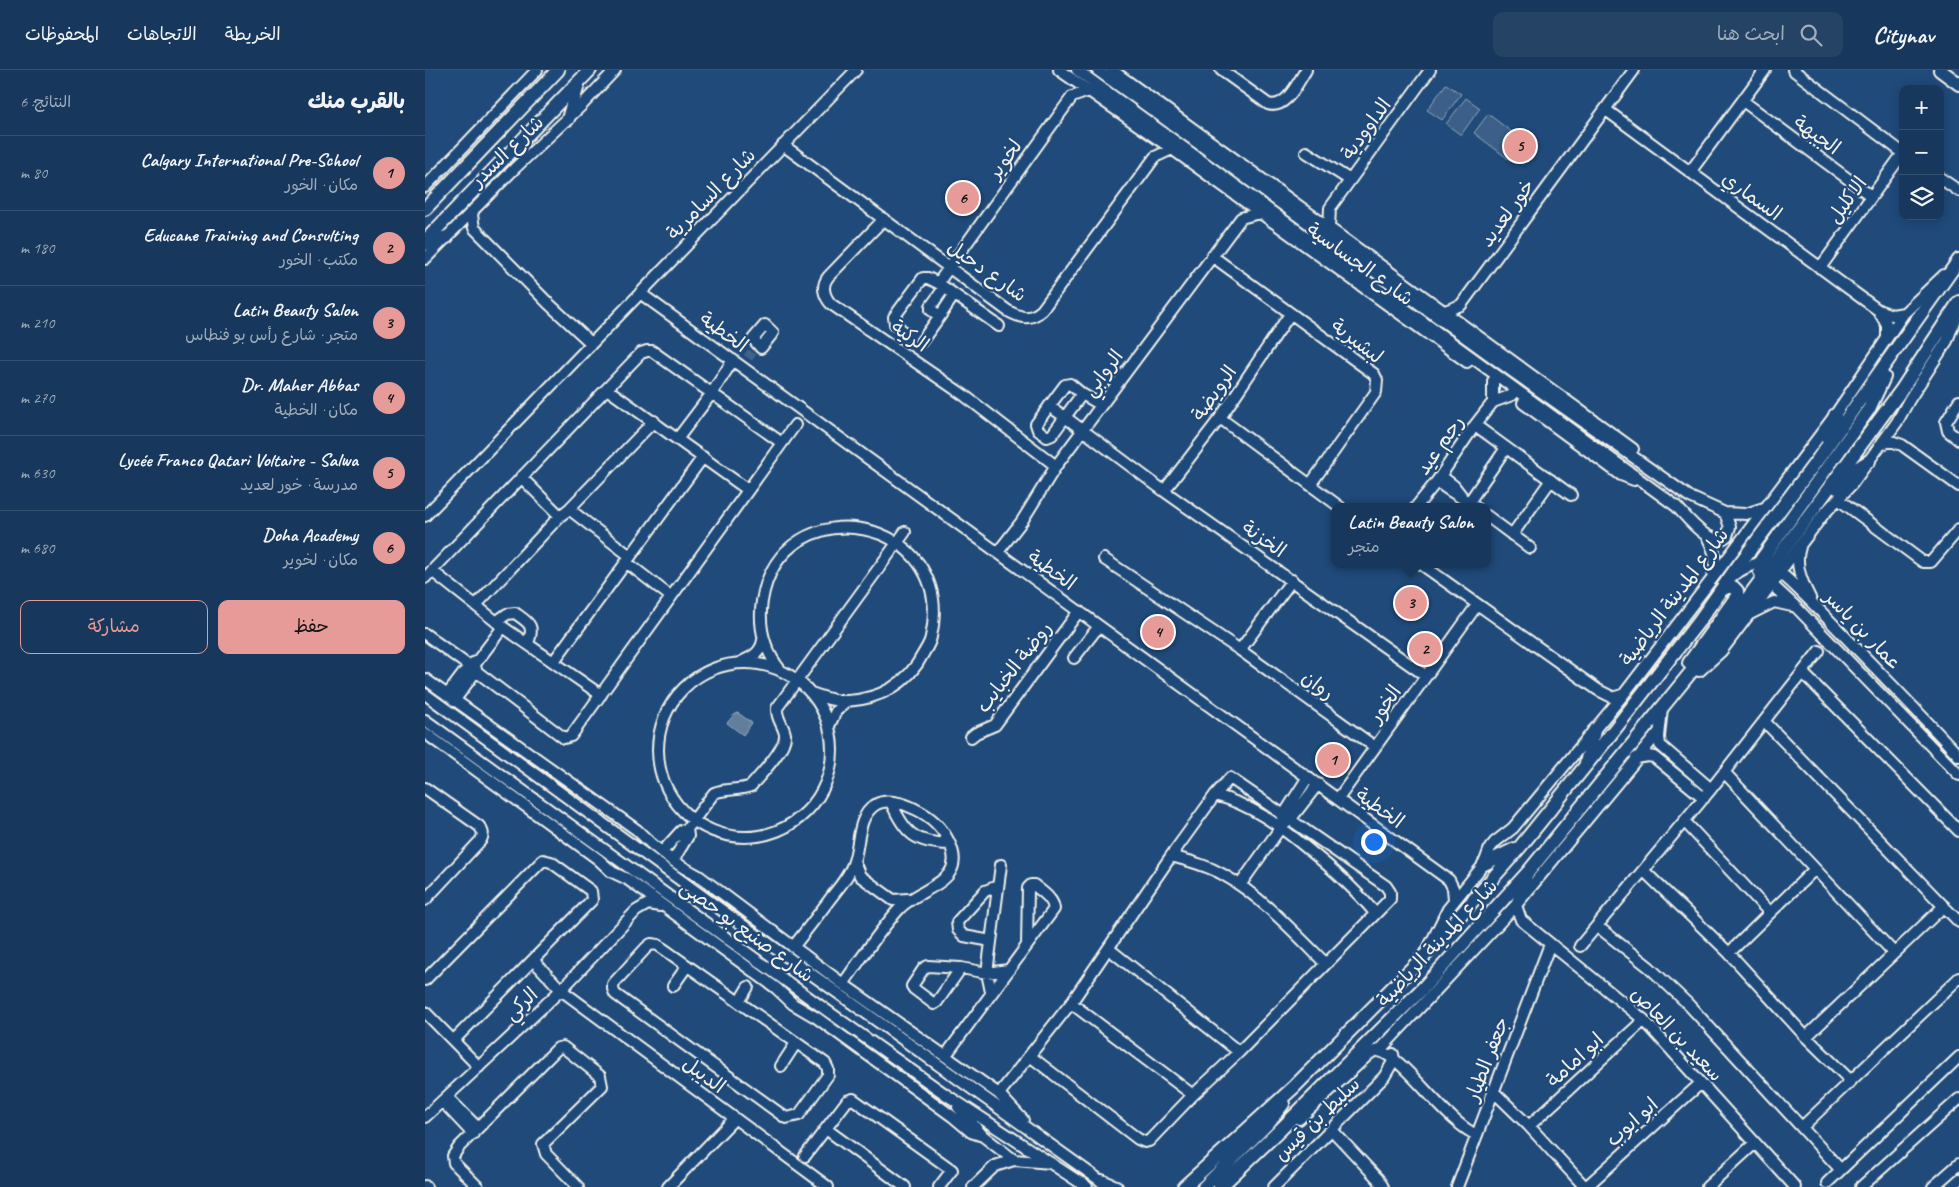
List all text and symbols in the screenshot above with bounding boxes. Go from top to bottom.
search box [1493,12,1843,57]
text: Citynav [1873,20,1934,50]
icon: search [1797,21,1825,49]
text: ابحث هنا [1717,22,1785,46]
text: المحفوظات [25,23,99,45]
text: الاتجاهات [127,23,197,45]
text: الخريطة [225,23,281,45]
map controls [1899,85,1944,220]
button: + [1899,85,1944,130]
text: بالقرب منك [308,88,405,114]
text: النتائج: 6 [20,92,71,112]
street label: الداوودية [1335,93,1397,165]
street label: شارع السدر [463,110,550,194]
street label: الجبهة [1789,110,1845,160]
pin: 5 [1504,127,1536,165]
button: − [1899,130,1944,175]
street label: لخوير [981,134,1028,185]
street label: شارع السامرية [661,143,762,246]
text: Calgary International Pre-School [140,148,358,172]
text: 80 m [20,163,47,183]
text: 1 [385,163,393,183]
street label: السماري [1716,166,1787,228]
street label: الاكليل [1822,172,1872,228]
street label: خور لعديد [1474,174,1540,252]
text: مكان · الخور [285,175,358,195]
button: layers [1899,175,1944,220]
pin: 6 [947,179,979,217]
street label: شارع الجساسية [1301,217,1418,312]
text: Educane Training and Consulting [143,223,358,247]
street label: شارع دحيل [942,235,1032,308]
text: 180 m [20,238,54,258]
text: 2 [385,238,393,258]
text: مكتب · الخور [280,250,358,270]
text: Latin Beauty Salon [233,298,358,322]
street label: الخطية [695,306,753,358]
text: 210 m [20,313,54,333]
text: 3 [385,313,393,333]
street label: لبشيرية [1326,313,1388,369]
street label: الركية [886,314,934,358]
text: متجر · شارع رأس بو فنطاس [185,325,358,345]
street label: الروابي [1077,344,1133,405]
street label: الرويضة [1186,360,1242,426]
text: Dr. Maher Abbas [241,373,358,397]
text: 270 m [20,388,54,408]
text: 4 [385,388,393,408]
text: مكان · الخطية [274,400,358,420]
street label: رجم عيد [1410,410,1471,481]
text: Lycée Franco Qatari Voltaire - Salwa [118,448,358,472]
text: 630 m [20,463,54,483]
text: 5 [386,463,392,483]
text: مدرسة · خور لعديد [240,475,358,495]
popup [1331,503,1491,568]
text: Latin Beauty Salon [1348,510,1474,534]
street label: الخزنة [1237,515,1291,563]
text: Doha Academy [263,523,358,547]
street label: شارع المدينة الرياضية [1614,523,1735,672]
text: متجر [1348,537,1380,557]
text: 680 m [20,538,54,558]
text: 6 [385,538,393,558]
street label: الخطية [1023,544,1081,596]
text: مكان · لخوير [284,550,358,570]
street label: عمار بن ياسر [1817,583,1907,675]
pin: 3 [1395,584,1427,622]
button: مشاركة [20,600,208,654]
button: حفظ [218,600,405,654]
pin: 4 [1142,613,1174,651]
street label: روضة الخبايب [971,616,1057,718]
pin: 2 [1409,630,1441,668]
street label: روان [1297,665,1339,705]
street label: الخور [1362,680,1407,729]
pin: 1 [1317,741,1349,779]
street label: الخطية [1351,782,1409,834]
your location [1361,829,1387,855]
street label: شارع صنيع بو حصى [674,874,819,989]
street label: شارع المدينة الرياضية [1371,874,1504,1013]
street label: سعيد بن العاص [1625,981,1729,1087]
street label: الركي [499,982,547,1030]
street label: جعفر الطيار [1459,1013,1515,1107]
street label: ابو امامة [1541,1027,1609,1093]
street label: الديبل [678,1051,730,1099]
street label: سليط بن قيس [1269,1072,1365,1166]
street label: ابو ايوب [1601,1092,1663,1152]

